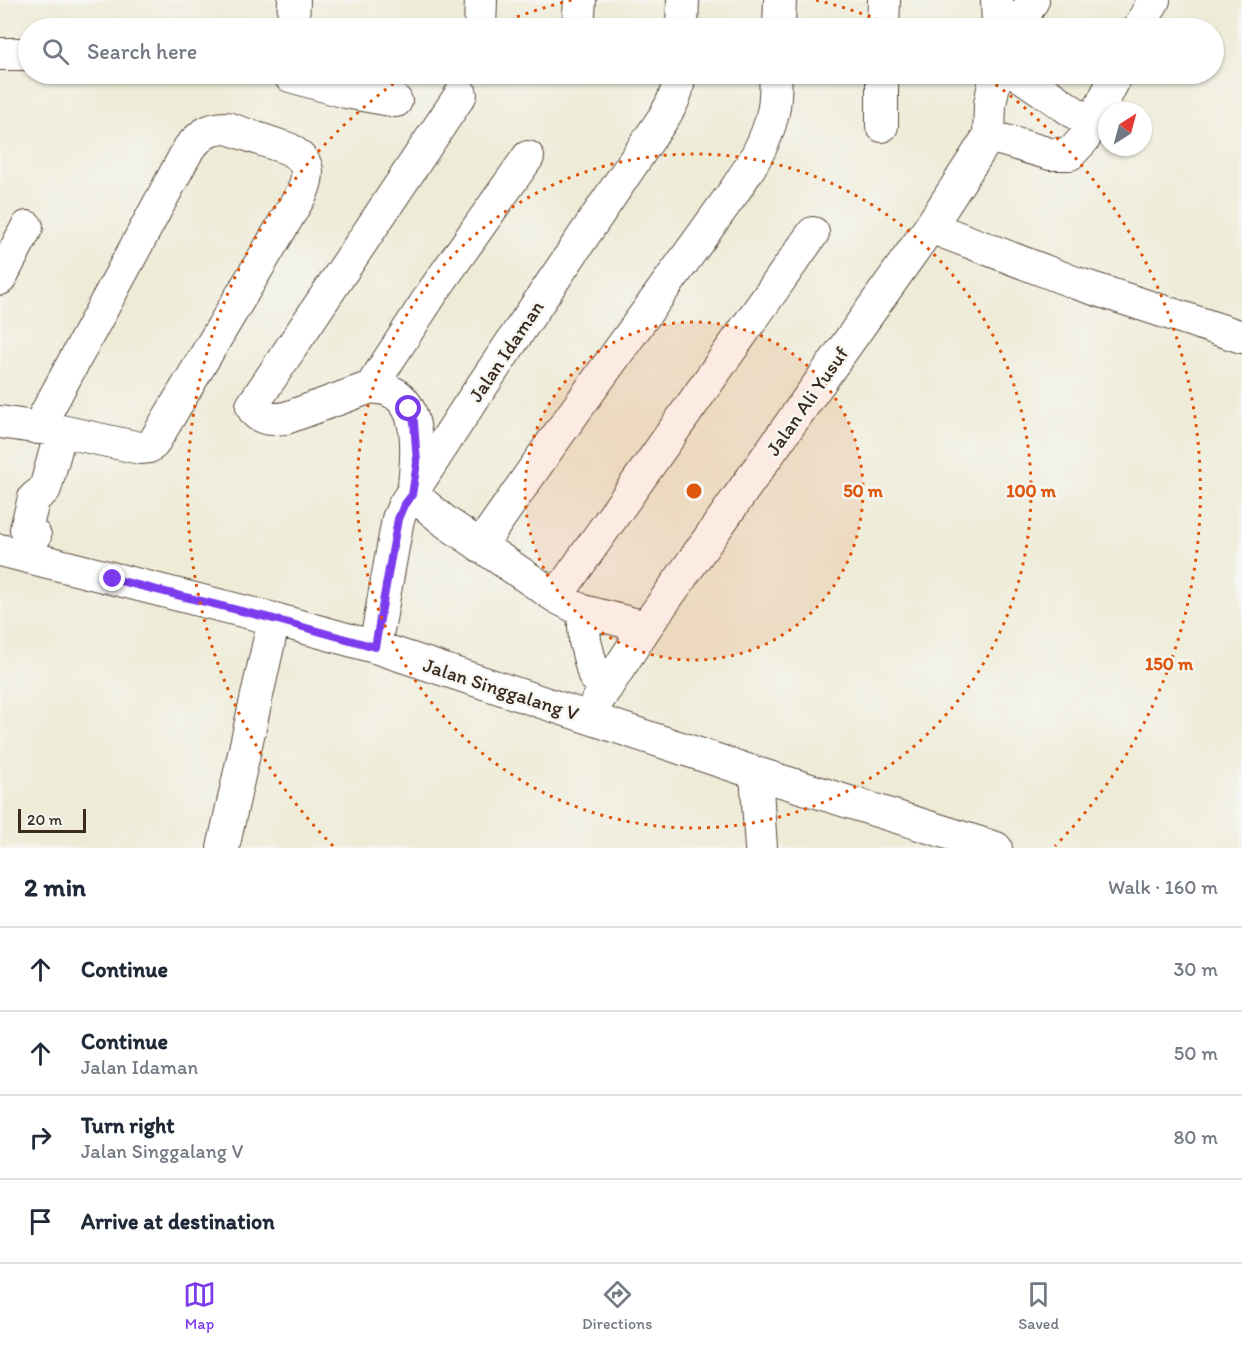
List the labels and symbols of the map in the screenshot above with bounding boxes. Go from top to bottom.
north arrow [1098,102,1152,156]
street label: Jalan Idaman [463,295,549,406]
street label: Jalan Ali Yusuf [761,342,854,460]
route start [395,395,421,421]
text: 50 m [843,480,884,502]
text: 100 m [1006,480,1057,502]
centre of rings [684,481,704,501]
route end [99,565,125,591]
street label: Jalan Singgalang V [420,653,582,726]
text: 150 m [1145,653,1194,675]
scale bar [18,806,86,834]

